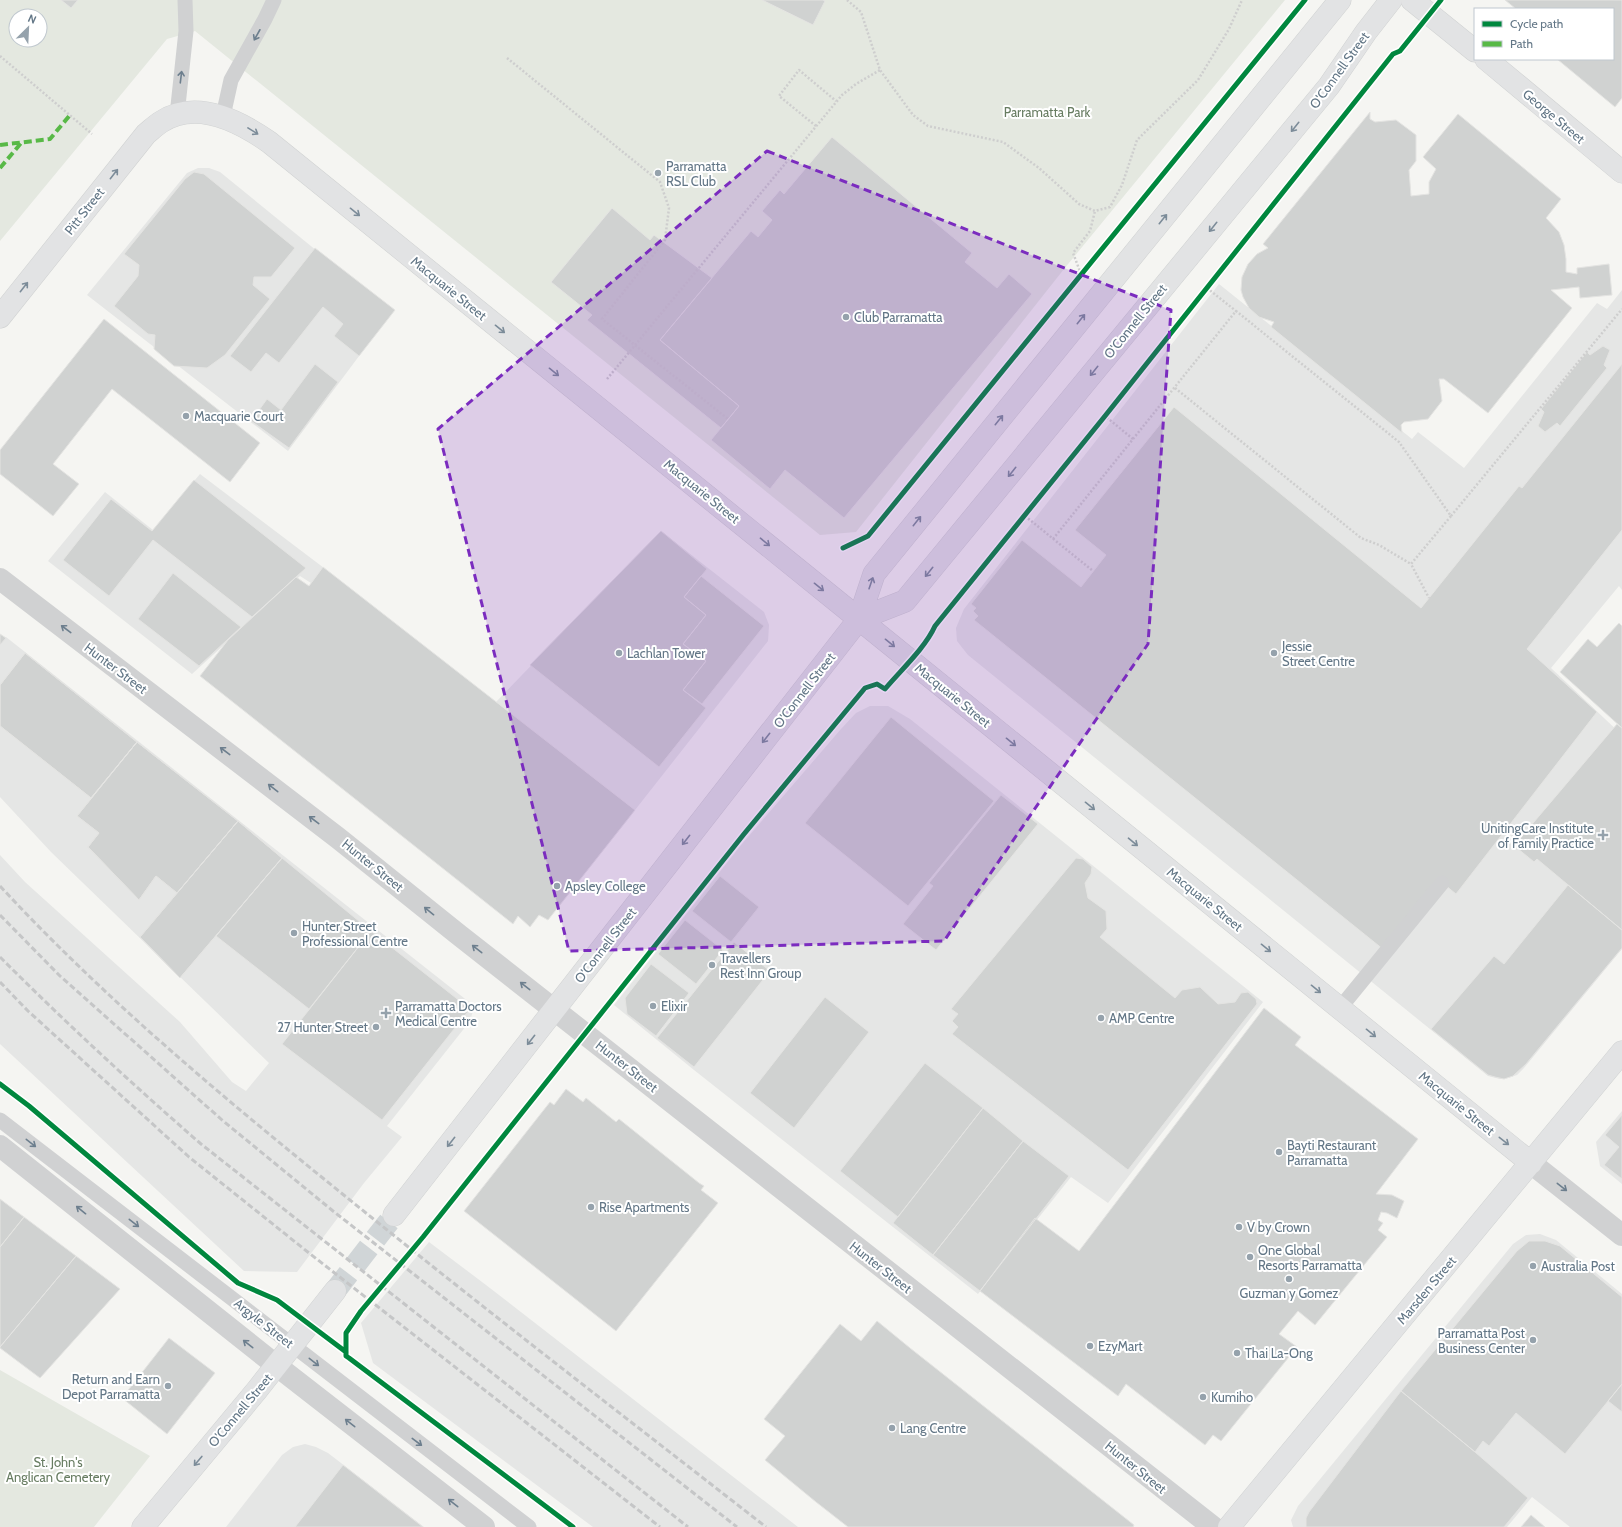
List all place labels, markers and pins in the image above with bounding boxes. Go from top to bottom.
place label: Parramatta RSL Club [666,158,727,189]
marker: Parramatta RSL Club [653,168,663,178]
place label: Club Parramatta [854,309,943,325]
marker: Club Parramatta [841,312,851,322]
place label: Macquarie Court [194,408,284,424]
marker: Macquarie Court [181,411,191,421]
place label: Jessie Street Centre [1281,638,1355,669]
place label: Lachlan Tower [627,645,706,661]
marker: Lachlan Tower [614,648,624,658]
marker: Jessie Street Centre [1269,648,1279,658]
place label: UnitingCare Institute of Family Practice [1481,820,1594,851]
marker: UnitingCare Institute of Family Practice [1597,829,1609,841]
place label: Apsley College [565,878,646,894]
marker: Apsley College [552,881,562,891]
place label: Hunter Street Professional Centre [302,918,408,949]
marker: Hunter Street Professional Centre [289,928,299,938]
place label: Travellers Rest Inn Group [720,950,801,981]
marker: Travellers Rest Inn Group [707,960,717,970]
place label: Parramatta Doctors Medical Centre [395,998,502,1029]
place label: Elixir [661,998,688,1014]
marker: Elixir [648,1001,658,1011]
marker: Parramatta Doctors Medical Centre [380,1007,392,1019]
place label: AMP Centre [1109,1010,1175,1026]
marker: AMP Centre [1096,1013,1106,1023]
place label: 27 Hunter Street [277,1019,369,1035]
marker: 27 Hunter Street [371,1022,381,1032]
place label: Bayti Restaurant Parramatta [1287,1137,1377,1168]
marker: Bayti Restaurant Parramatta [1274,1147,1284,1157]
place label: Rise Apartments [599,1199,690,1215]
marker: Rise Apartments [586,1202,596,1212]
place label: V by Crown [1247,1219,1310,1235]
marker: V by Crown [1234,1222,1244,1232]
place label: One Global Resorts Parramatta [1258,1242,1363,1273]
marker: One Global Resorts Parramatta [1245,1252,1255,1262]
place label: Australia Post [1541,1258,1615,1274]
marker: Australia Post [1528,1261,1538,1271]
marker: Guzman y Gomez [1284,1274,1294,1284]
place label: Guzman y Gomez [1240,1285,1338,1301]
place label: Parramatta Post Business Center [1438,1325,1526,1356]
marker: Parramatta Post Business Center [1528,1335,1538,1345]
place label: EzyMart [1098,1338,1143,1354]
marker: EzyMart [1085,1341,1095,1351]
place label: Thai La-Ong [1245,1345,1313,1361]
marker: Thai La-Ong [1232,1348,1242,1358]
place label: Return and Earn Depot Parramatta [62,1371,161,1402]
marker: Return and Earn Depot Parramatta [163,1381,173,1391]
place label: Kumiho [1211,1389,1253,1405]
marker: Kumiho [1198,1392,1208,1402]
place label: Lang Centre [900,1420,966,1436]
marker: Lang Centre [887,1423,897,1433]

